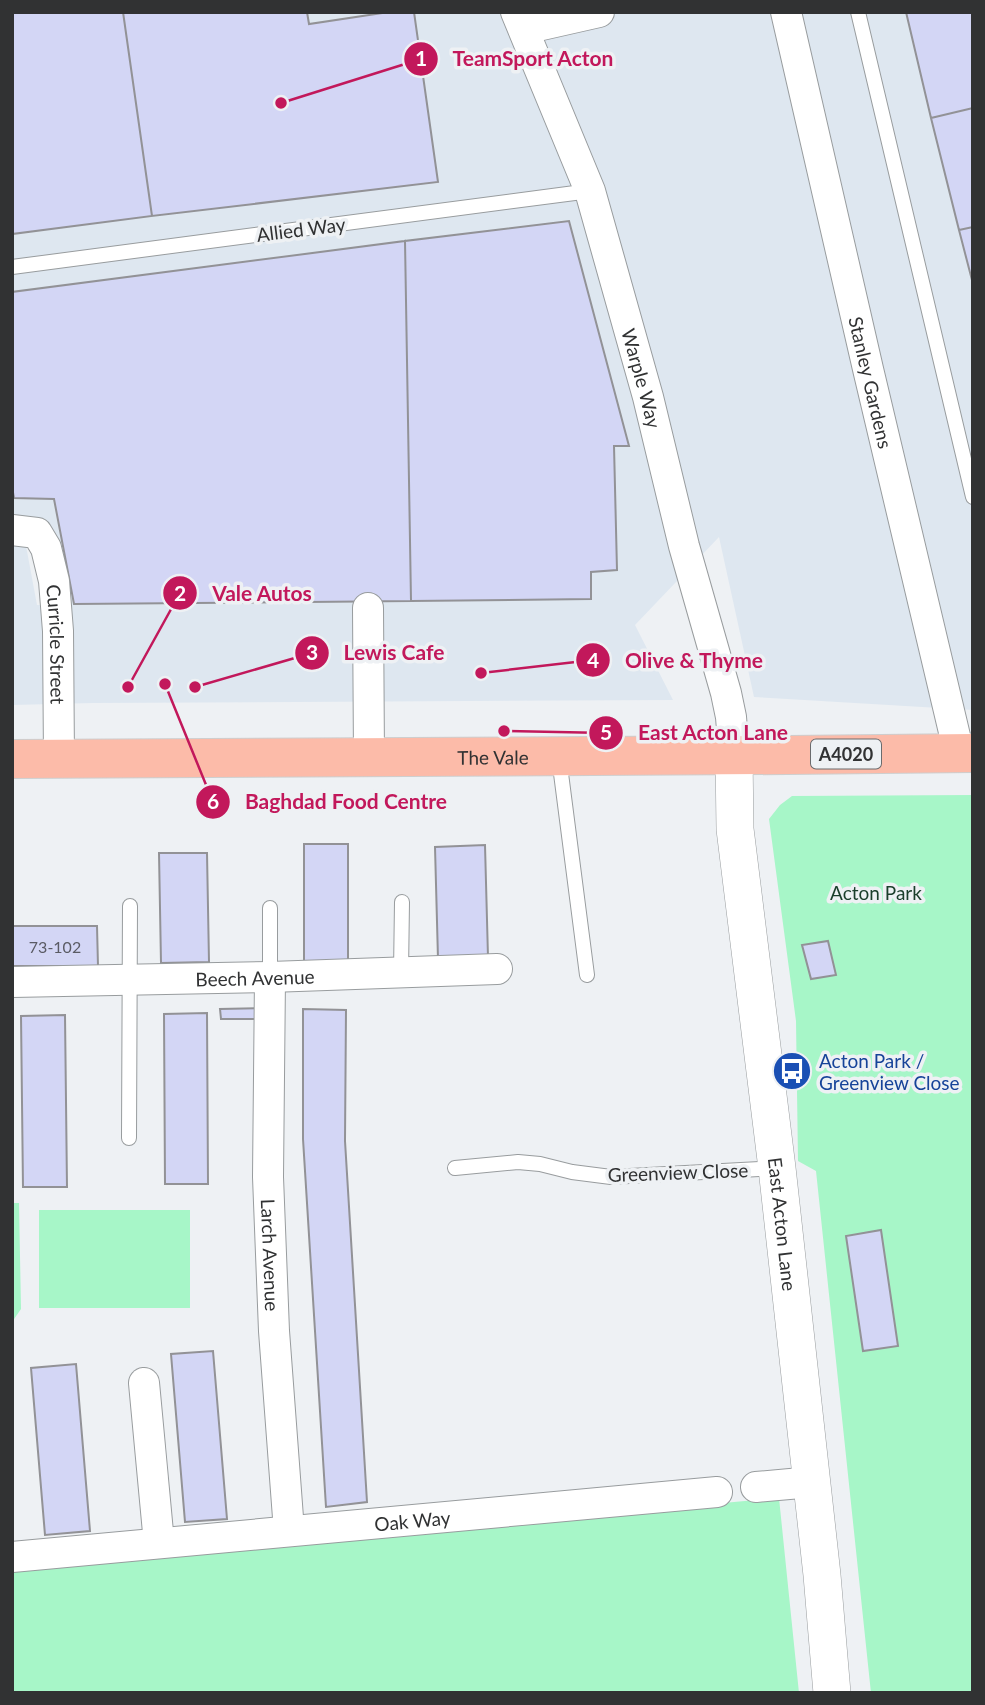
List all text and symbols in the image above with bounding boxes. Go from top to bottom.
callout: TeamSport Acton [403,38,628,80]
text: 1 [415,45,427,70]
text: TeamSport Acton [453,45,613,70]
street label: Allied Way [255,212,347,246]
street label: Stanley Gardens [845,314,898,450]
street label: Warple Way [618,326,667,431]
callout: Vale Autos [163,572,326,614]
text: 2 [174,580,186,605]
text: Vale Autos [211,580,312,605]
street label: Curricle Street [43,583,70,705]
callout: Lewis Cafe [294,632,458,674]
text: 3 [306,639,318,664]
text: Lewis Cafe [344,639,444,664]
callout: Olive & Thyme [576,639,777,681]
text: 4 [587,647,599,672]
text: Olive & Thyme [625,647,763,672]
callout: East Acton Lane [589,712,802,754]
text: 5 [600,719,612,744]
text: East Acton Lane [638,719,788,744]
road number: A4020 [811,740,881,768]
street label: The Vale [457,745,529,768]
callout: Baghdad Food Centre [196,781,461,823]
text: 6 [207,788,219,813]
text: Baghdad Food Centre [245,788,447,813]
park label: Acton Park [830,881,922,904]
house number: 73-102 [29,937,81,956]
street label: Beech Avenue [195,964,315,990]
place label: Acton Park / Greenview Close [819,1049,960,1094]
bus stop icon: Acton Park / Greenview Close [771,1050,813,1092]
street label: East Acton Lane [764,1156,802,1292]
street label: Greenview Close [607,1158,749,1186]
street label: Larch Avenue [257,1198,285,1312]
street label: Oak Way [373,1505,452,1535]

